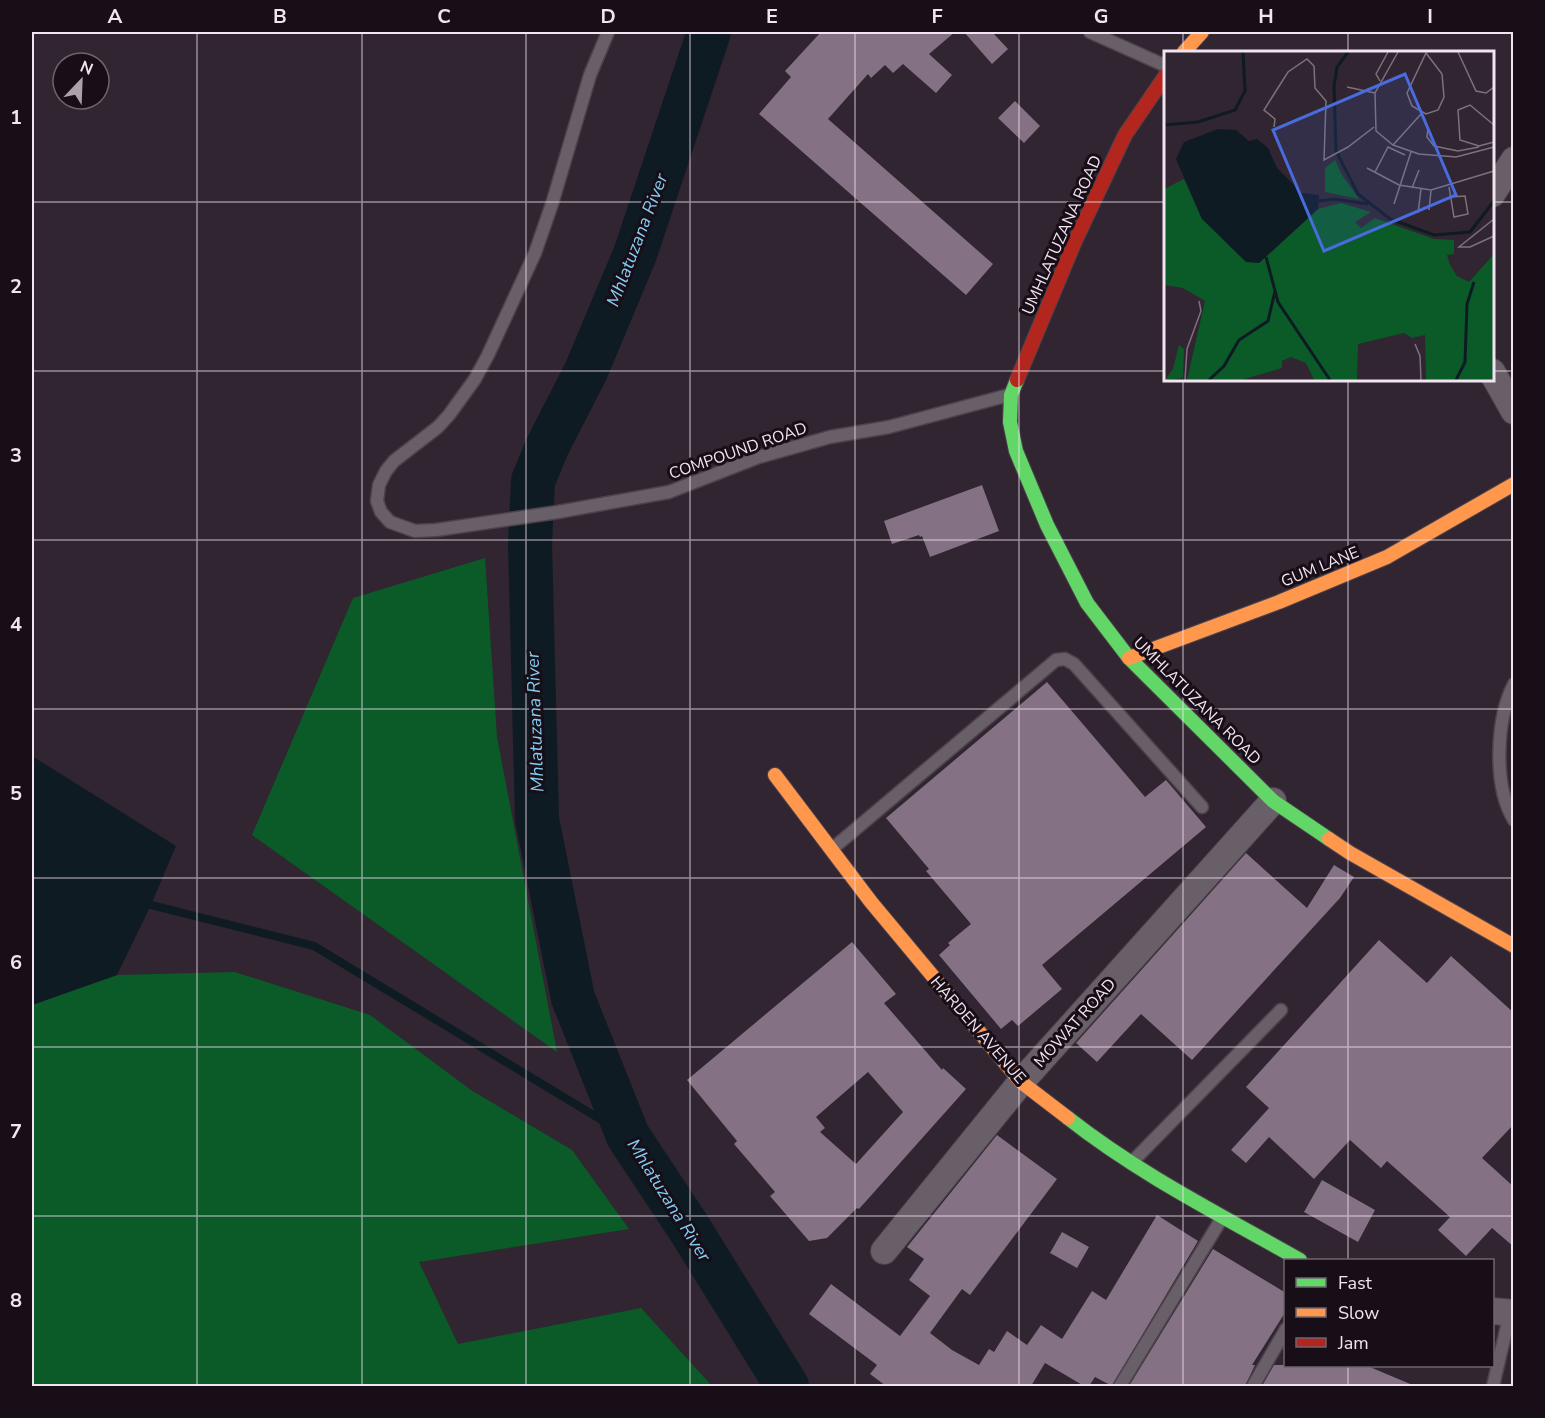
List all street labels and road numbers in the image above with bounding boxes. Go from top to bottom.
street label: UMHLATUZANA ROAD [1017,152,1107,318]
street label: COMPOUND ROAD [666,417,810,485]
street label: GUM LANE [1278,541,1362,593]
street label: UMHLATUZANA ROAD [1128,632,1266,770]
street label: HARDEN AVENUE [925,972,1031,1088]
street label: MOWAT ROAD [1029,974,1121,1072]

